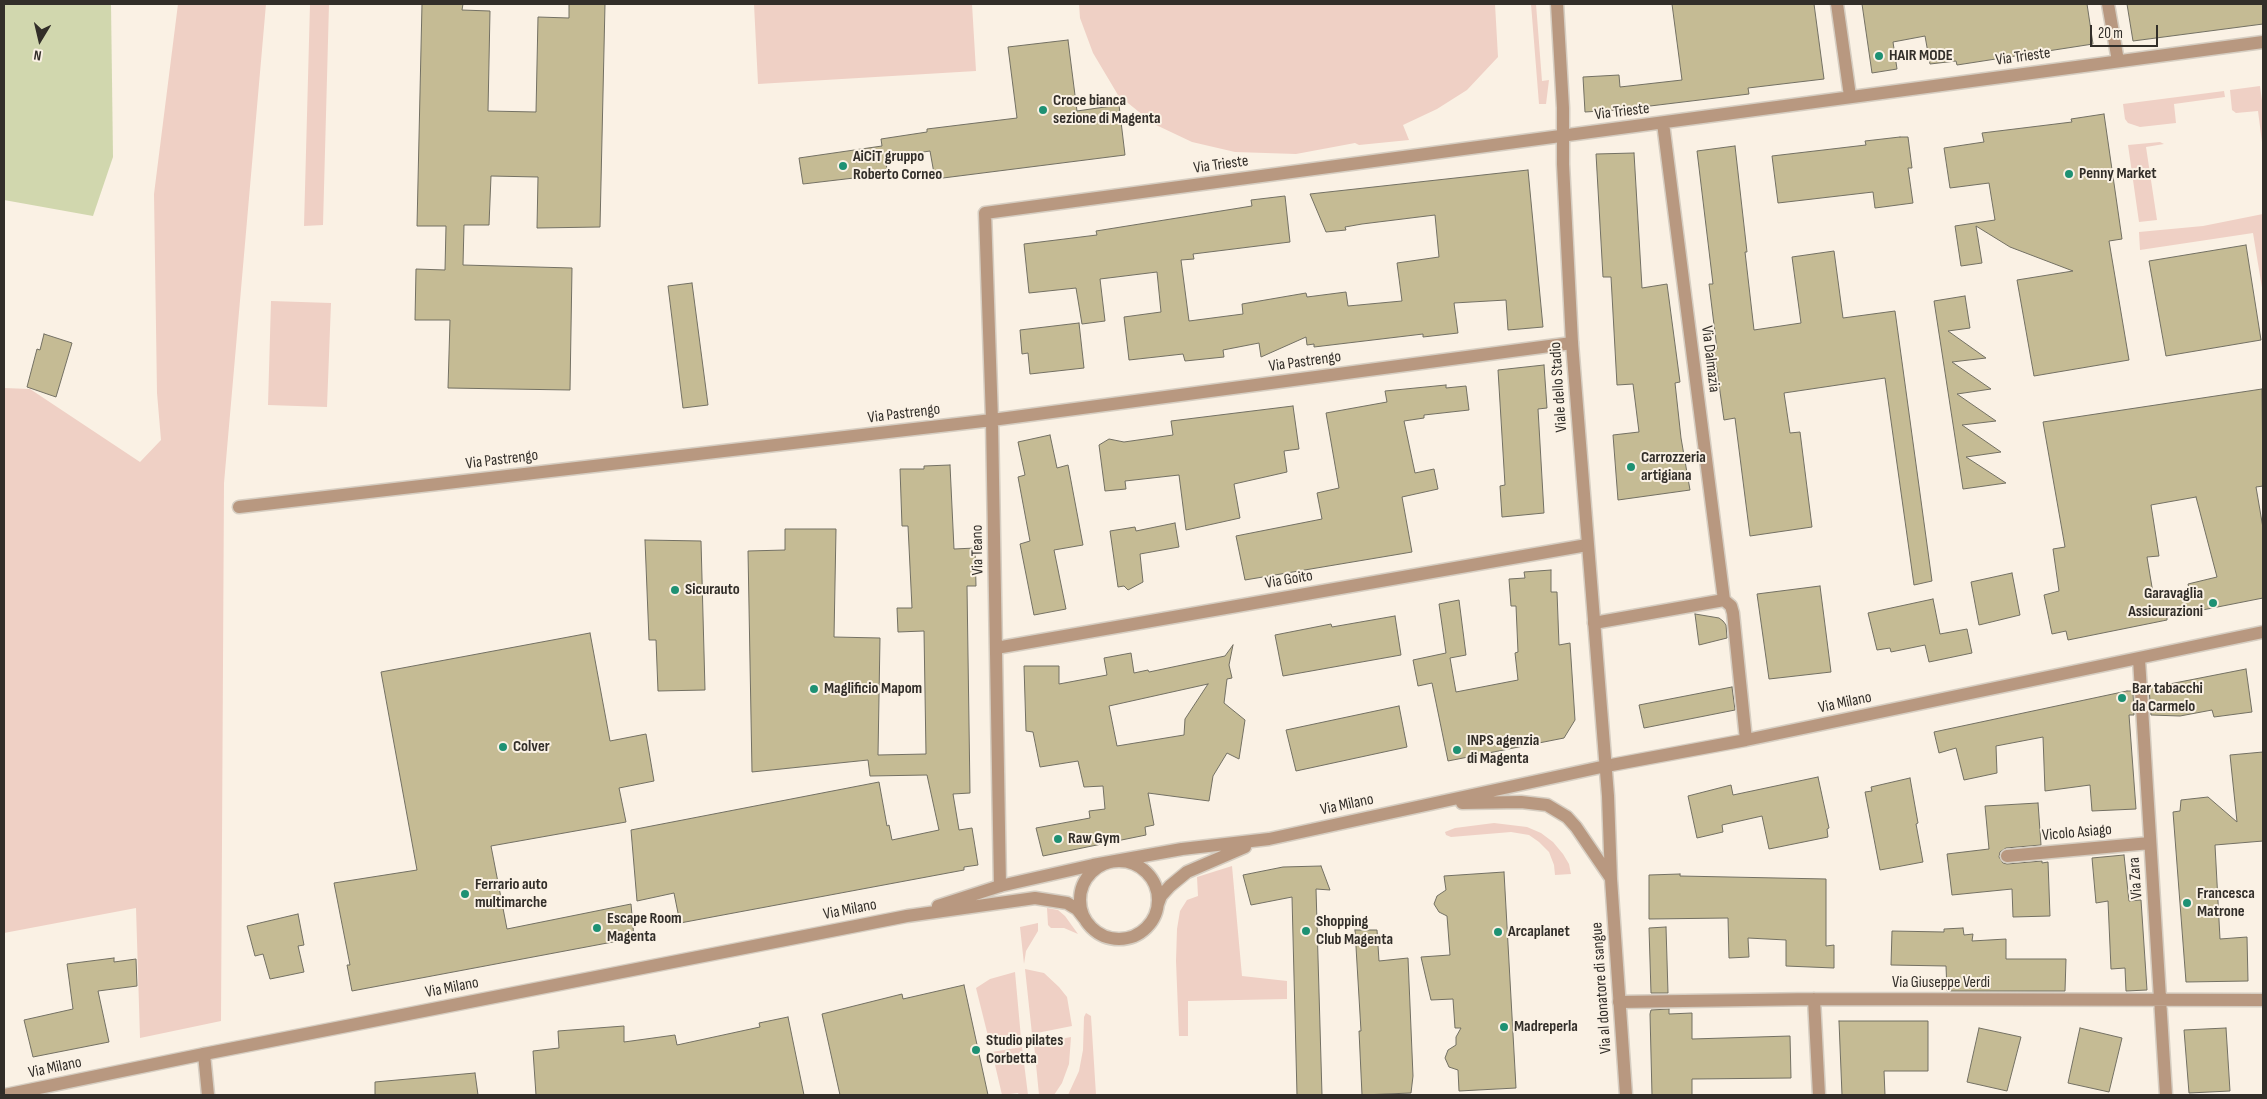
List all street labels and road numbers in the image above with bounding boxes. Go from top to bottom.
street label: Via Trieste [1994,44,2052,70]
street label: Via Trieste [1593,99,1651,125]
street label: Via Trieste [1192,152,1250,178]
street label: Via Dalmazia [1696,325,1724,393]
street label: Viale dello Stadio [1546,341,1572,433]
street label: Via Pastrengo [1268,347,1342,377]
street label: Via Pastrengo [867,400,941,428]
street label: Via Pastrengo [465,446,539,474]
street label: Via Teano [968,525,988,575]
street label: Via Goito [1264,566,1314,594]
street label: Via Milano [1817,688,1873,718]
street label: Via Milano [1319,790,1375,820]
street label: Vicolo Asiago [2041,820,2113,846]
street label: Via Zara [2125,856,2147,900]
street label: Via Milano [822,895,878,925]
street label: Via al donatore di sangue [1588,922,1616,1054]
street label: Via Milano [424,973,480,1003]
street label: Via Giuseppe Verdi [1892,973,1990,993]
street label: Via Milano [27,1053,83,1083]

